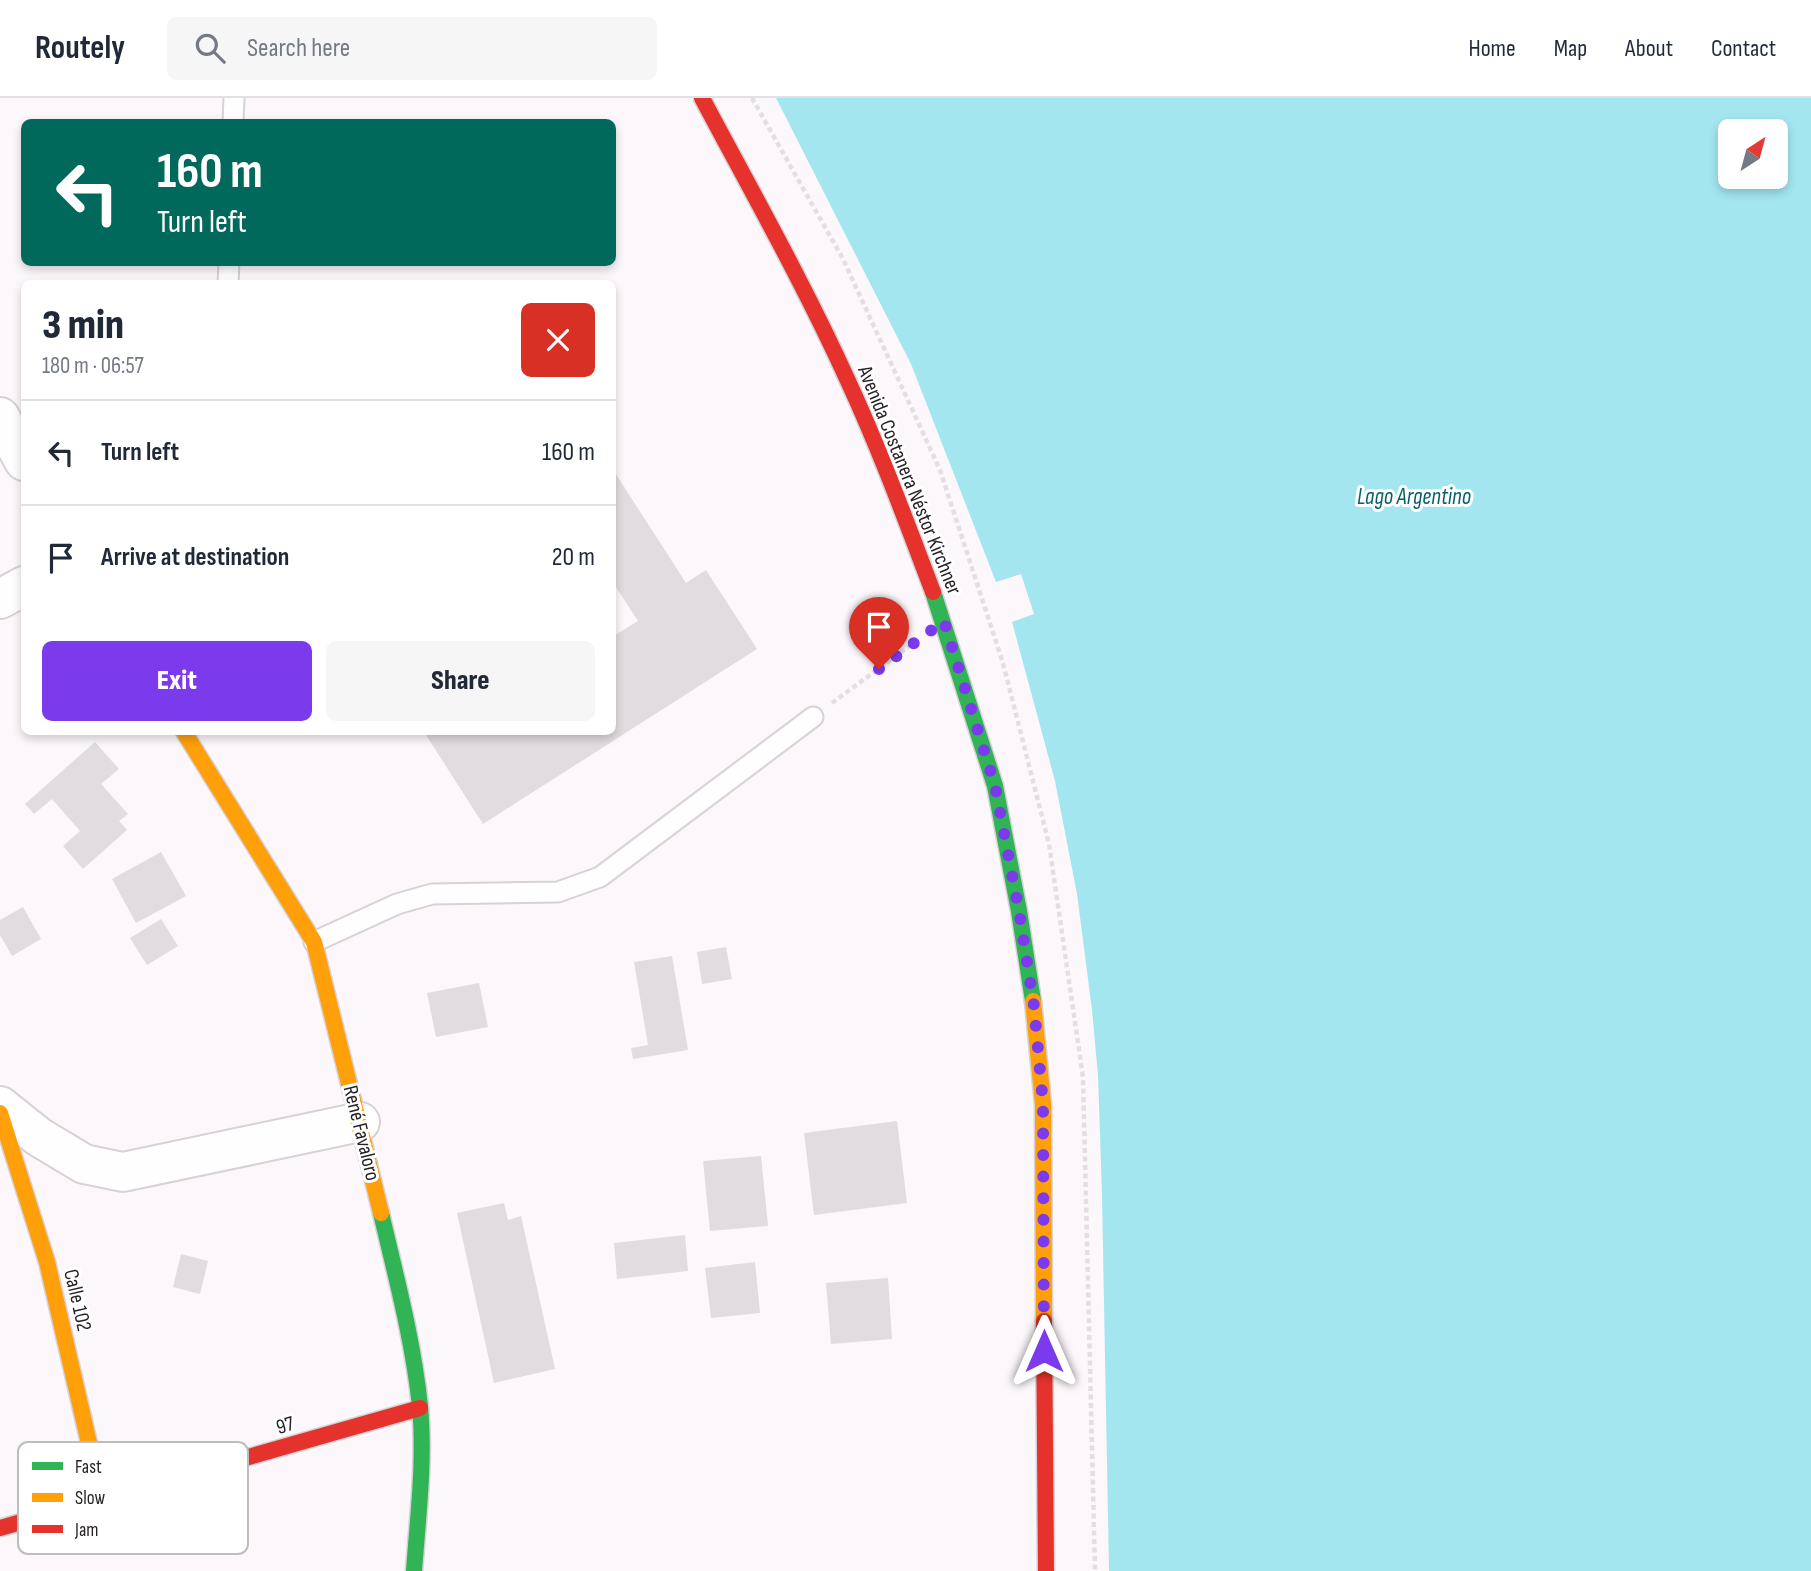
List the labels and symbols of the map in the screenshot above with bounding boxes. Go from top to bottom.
north arrow [1718,119,1788,189]
street label: Avenida Costanera Néstor Kirchner [852,361,967,598]
water label: Lago Argentino [1357,483,1472,511]
pin [849,597,909,669]
street label: René Favaloro [338,1083,385,1183]
street label: Calle 102 [58,1267,97,1334]
position arrow [1007,1314,1081,1388]
street label: 97 [273,1411,298,1440]
legend [18,1442,248,1554]
text: Fast [75,1456,102,1479]
text: Slow [75,1487,105,1510]
text: Jam [74,1519,98,1542]

